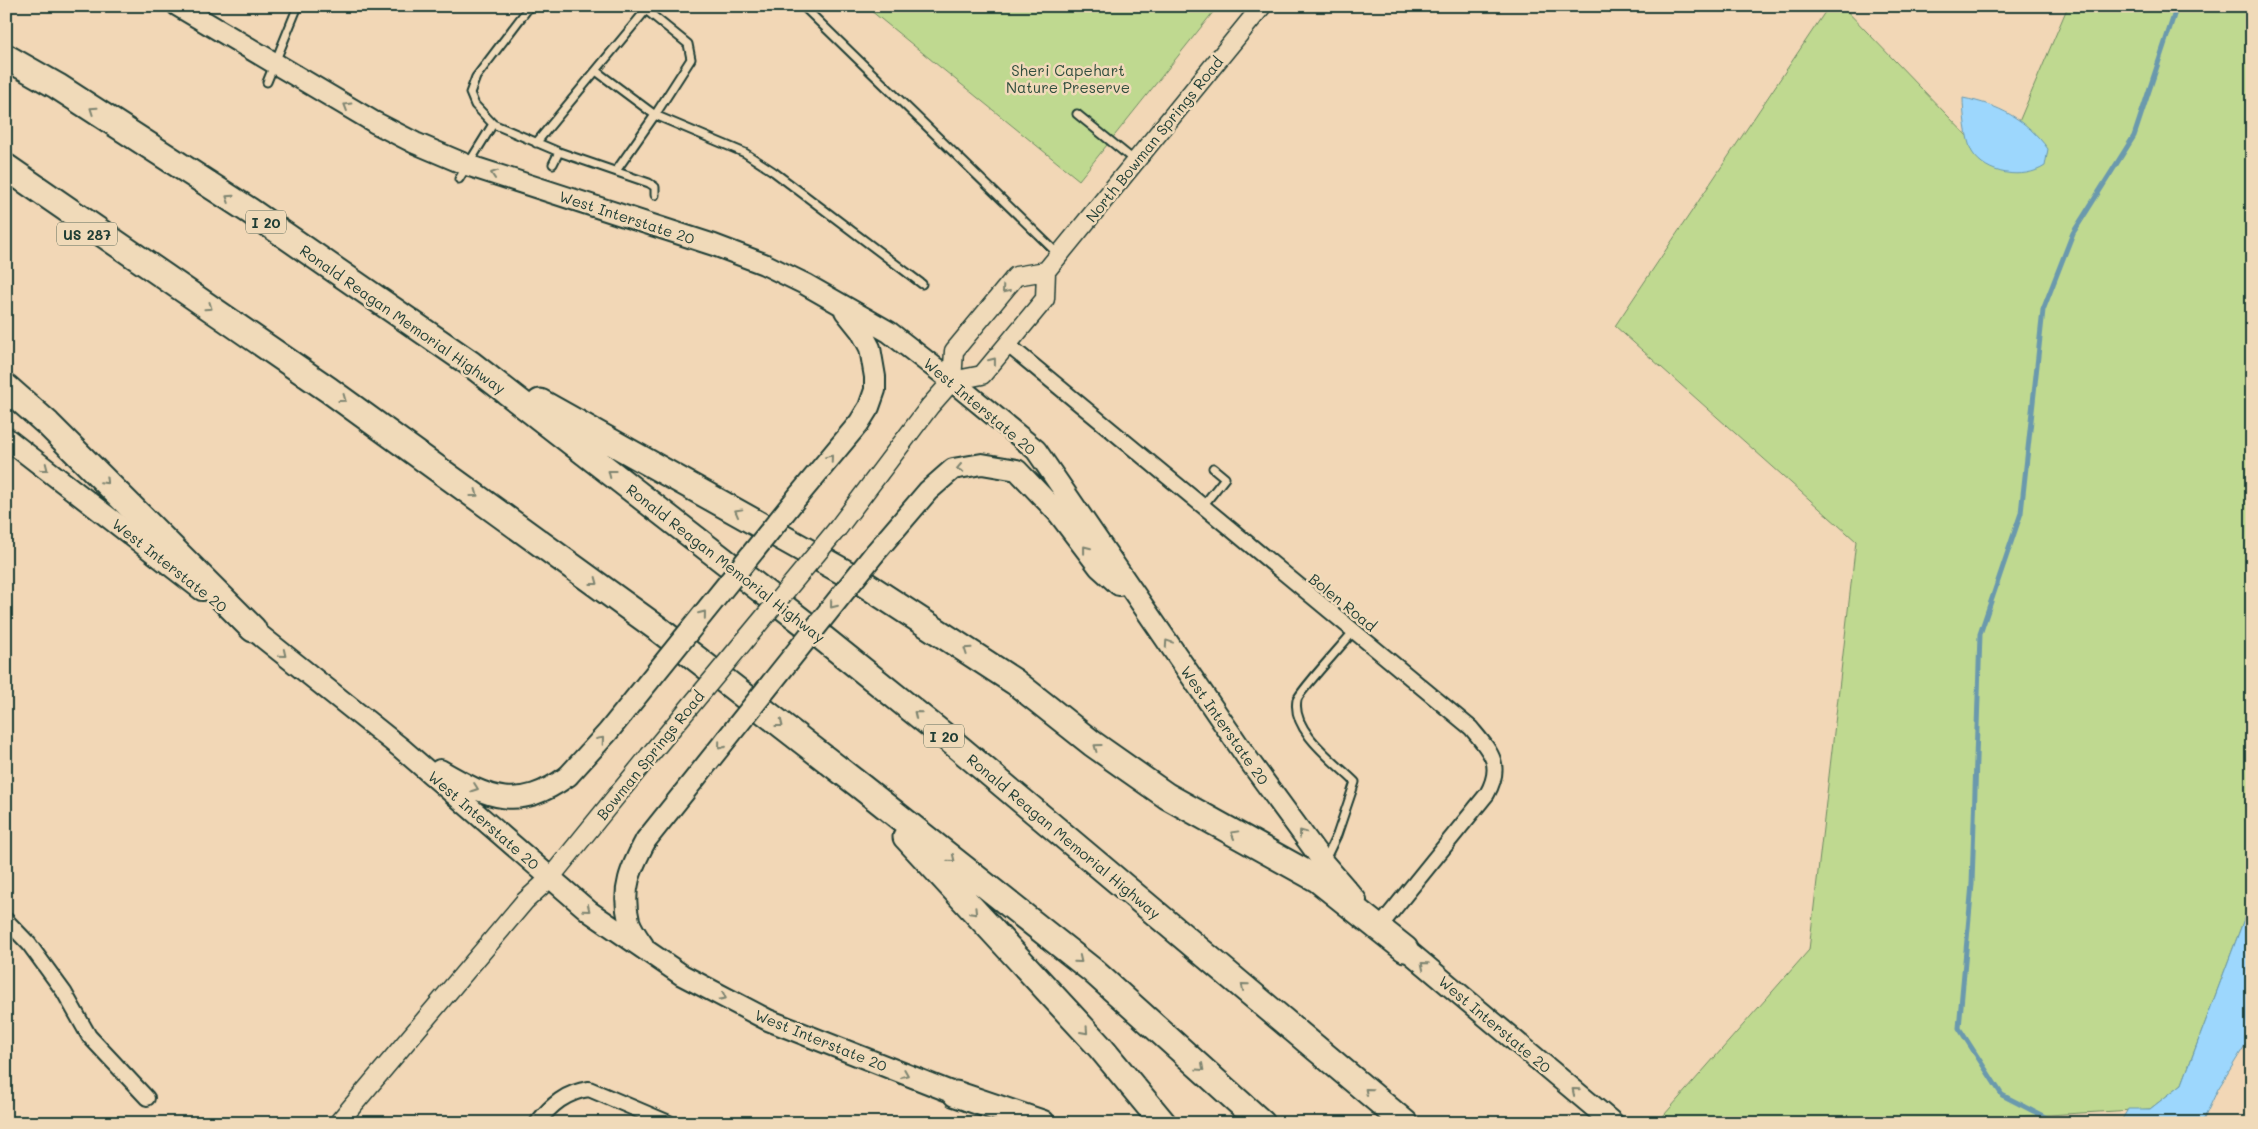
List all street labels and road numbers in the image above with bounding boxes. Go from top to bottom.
street label: North Bowman Springs Road [1081,52,1227,226]
street label: West Interstate 20 [557,186,697,248]
road number: I 20 [246,210,286,233]
road number: US 287 [57,222,117,245]
street label: Ronald Reagan Memorial Highway [296,240,510,398]
street label: West Interstate 20 [920,353,1040,459]
street label: Ronald Reagan Memorial Highway [623,479,830,647]
street label: West Interstate 20 [108,514,232,616]
street label: Bolen Road [1305,569,1381,635]
street label: West Interstate 20 [1176,662,1274,788]
street label: Bowman Springs Road [592,686,708,824]
road number: I 20 [924,724,964,748]
street label: Ronald Reagan Memorial Highway [963,749,1165,923]
street label: West Interstate 20 [424,766,544,874]
street label: West Interstate 20 [1435,971,1555,1077]
street label: West Interstate 20 [752,1004,890,1076]

